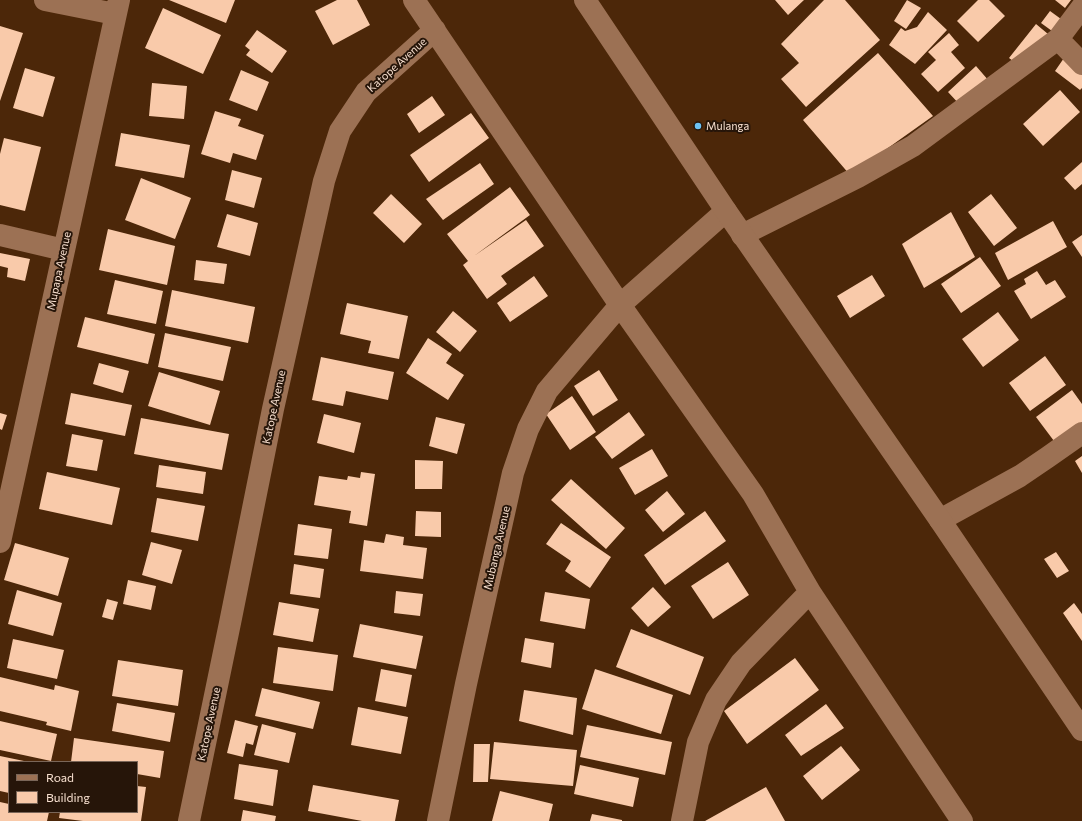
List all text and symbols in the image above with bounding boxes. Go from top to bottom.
street label: Katope Avenue [365,35,429,95]
place label: Mulanga [706,119,749,133]
marker: Mulanga [693,121,703,131]
street label: Mupapa Avenue [44,231,74,311]
street label: Katope Avenue [260,369,288,445]
street label: Mubanga Avenue [481,505,513,591]
street label: Katope Avenue [195,686,223,762]
legend [8,761,138,813]
text: Road [46,770,74,784]
text: Building [46,790,90,804]

